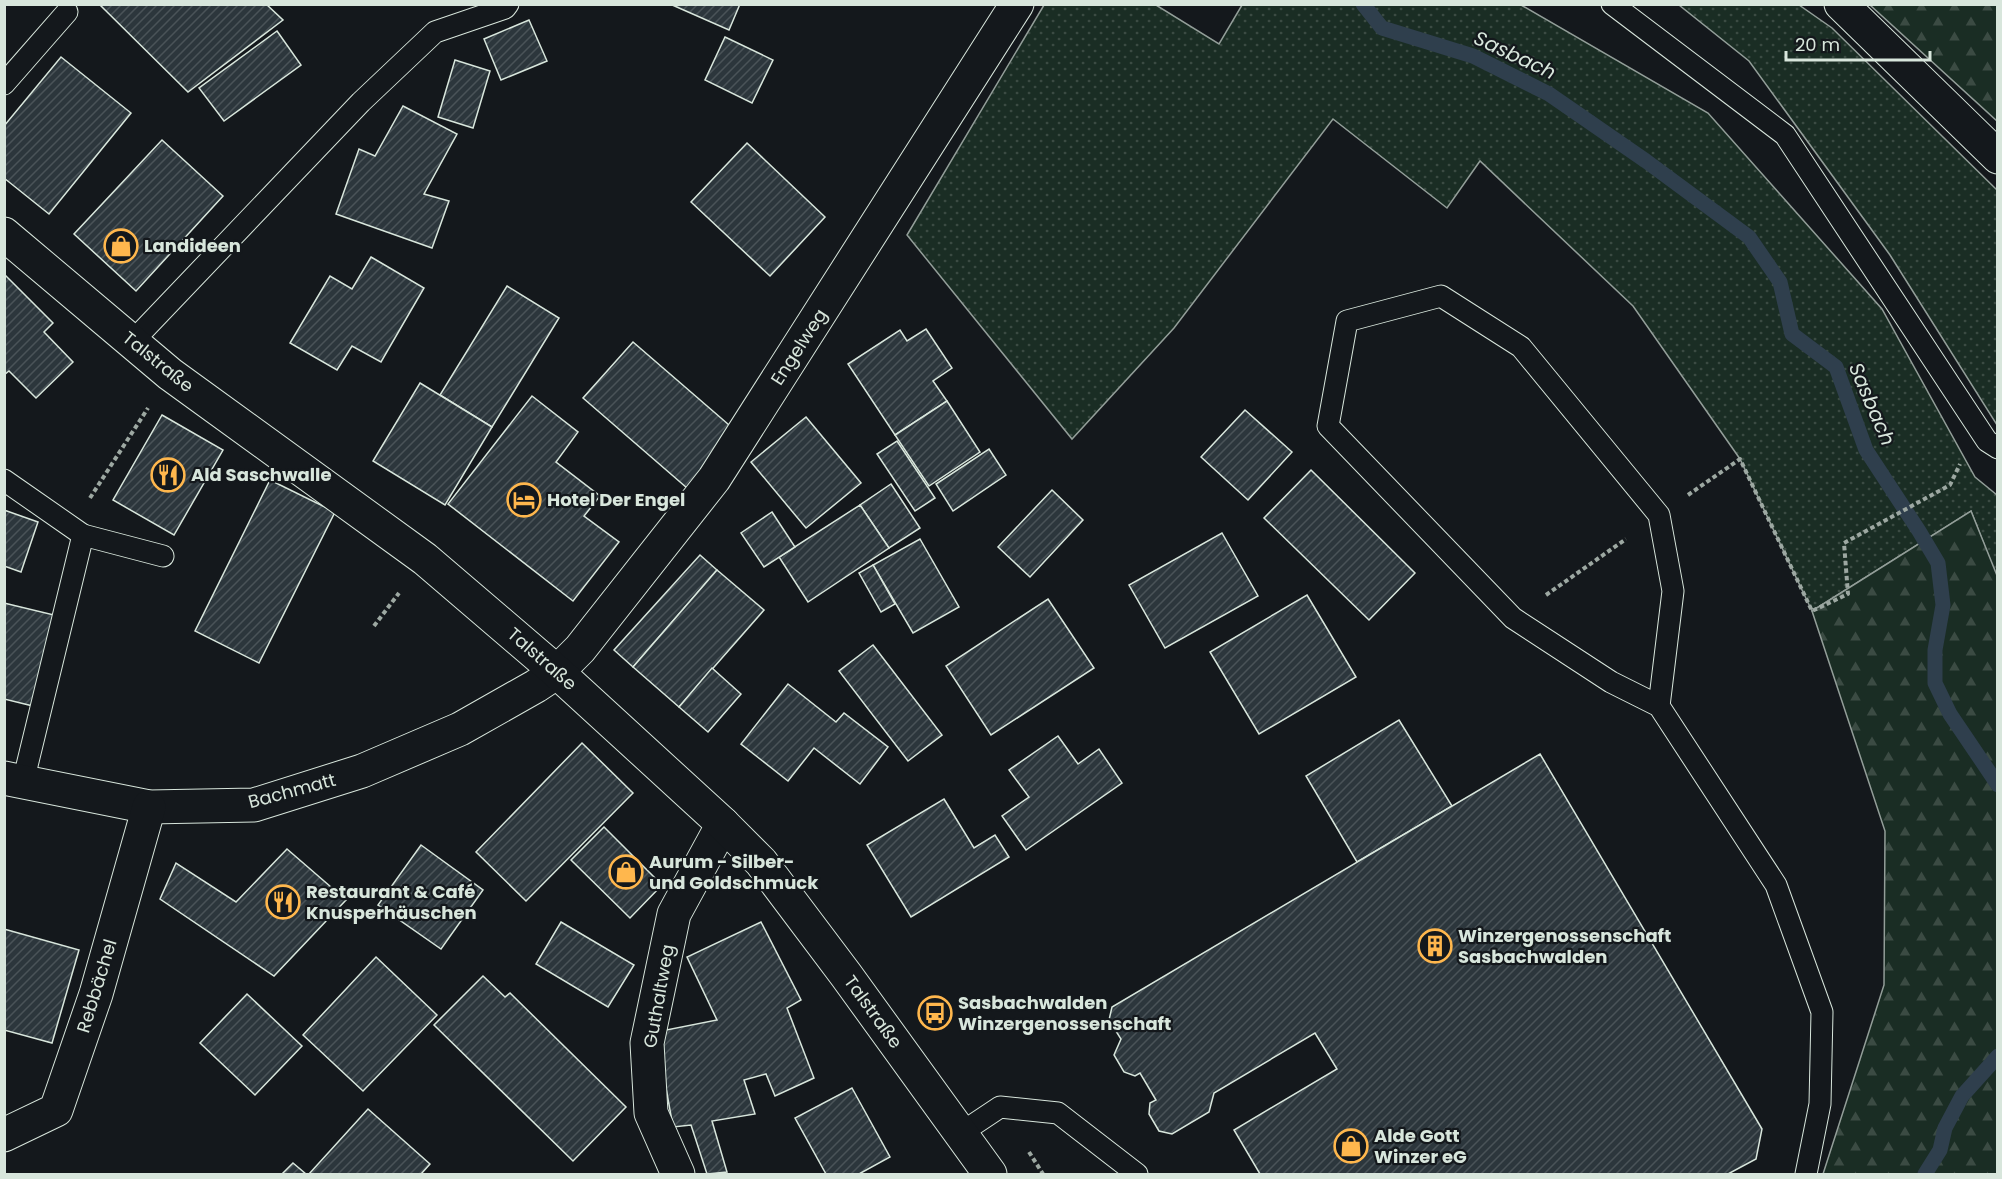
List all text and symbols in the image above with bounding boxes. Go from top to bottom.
water label: Sasbach [1469,24,1561,86]
scale bar [1786,24,1930,62]
text: 20 m [1795,32,1840,57]
shop icon: Landideen [103,228,139,264]
place label: Landideen [144,233,241,258]
street label: Engelweg [765,304,833,390]
street label: Talstraße [118,325,199,398]
water label: Sasbach [1842,358,1902,450]
restaurant icon: Ald Saschwalle [150,457,186,493]
place label: Ald Saschwalle [191,462,332,487]
hotel icon: Hotel Der Engel [506,482,542,518]
place label: Hotel Der Engel [547,487,685,512]
street label: Talstraße [502,621,582,696]
street label: Bachmatt [245,767,338,814]
place label: Aurum - Silber- und Goldschmuck [649,849,819,895]
shop icon: Aurum - Silber- und Goldschmuck [608,854,644,890]
place label: Restaurant & Café Knusperhäuschen [306,879,477,925]
restaurant icon: Restaurant & Café Knusperhäuschen [265,884,301,920]
place label: Winzergenossenschaft Sasbachwalden [1458,923,1671,969]
building icon: Winzergenossenschaft Sasbachwalden [1417,928,1453,964]
street label: Rebbächel [70,936,123,1036]
street label: Guthaltweg [637,942,680,1050]
street label: Talstraße [838,970,908,1053]
place label: Sasbachwalden Winzergenossenschaft [958,990,1171,1036]
bus stop icon: Sasbachwalden Winzergenossenschaft [917,995,953,1031]
place label: Alde Gott Winzer eG [1374,1123,1467,1169]
shop icon: Alde Gott Winzer eG [1333,1128,1369,1164]

